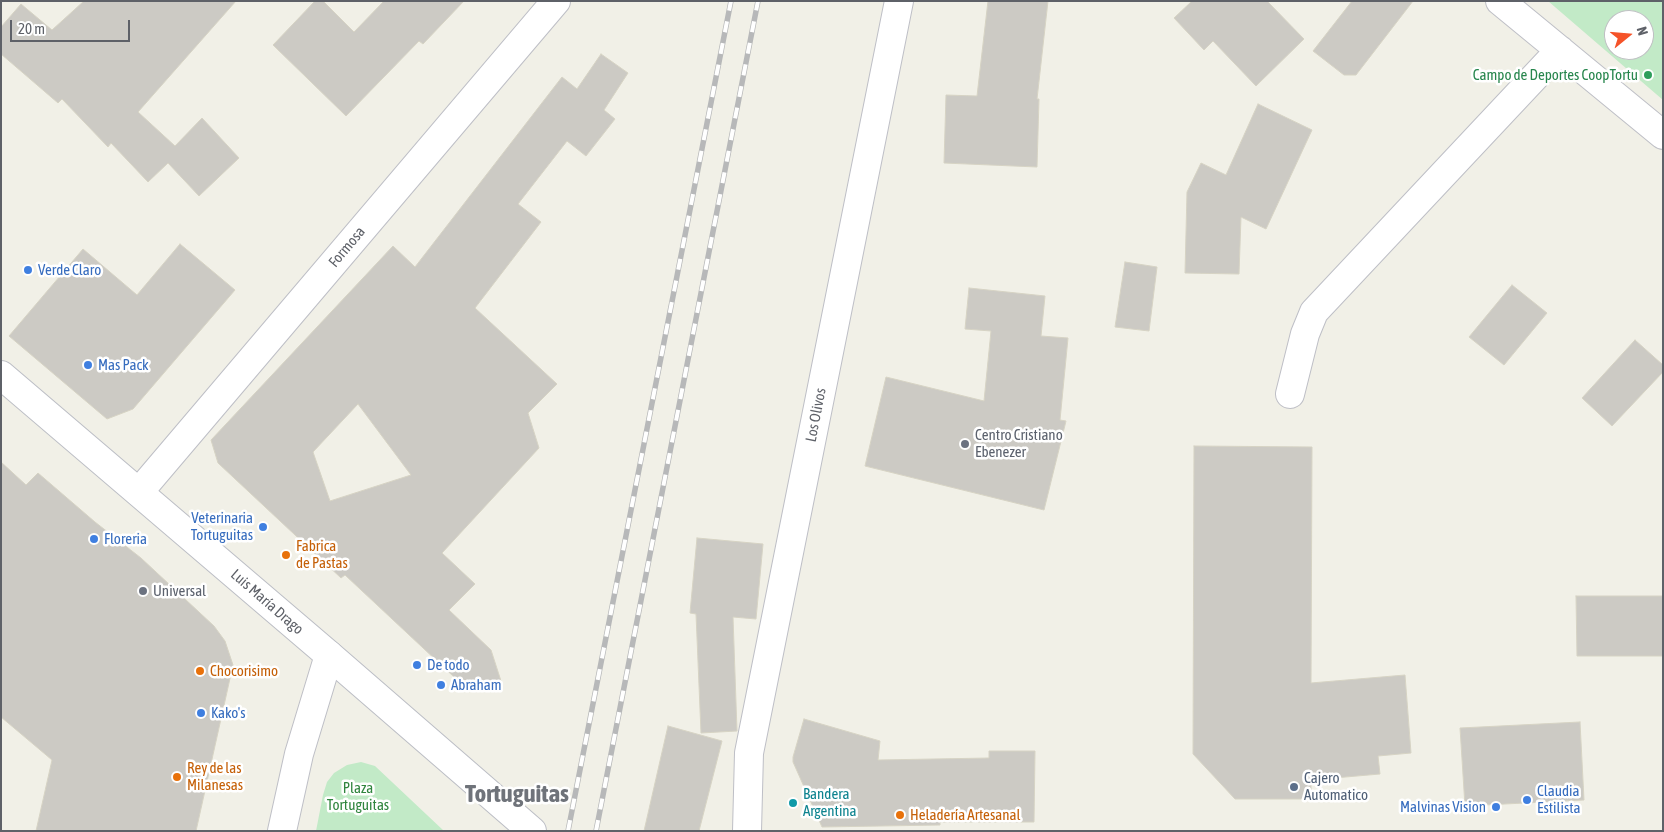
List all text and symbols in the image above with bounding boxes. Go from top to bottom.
scale bar [12,10,132,42]
north arrow [1604,10,1654,60]
text: 20 m [18,20,45,37]
text: N [1634,25,1651,37]
place label: Campo de Deportes CoopTortu [1473,66,1638,84]
marker: Campo de Deportes CoopTortu [1642,69,1654,81]
street label: Formosa [325,223,369,271]
place label: Verde Claro [38,261,101,279]
marker: Verde Claro [22,264,34,276]
place label: Mas Pack [98,356,149,374]
marker: Mas Pack [82,359,94,371]
street label: Los Olivos [802,386,830,444]
place label: Centro Cristiano Ebenezer [975,426,1063,461]
marker: Centro Cristiano Ebenezer [959,438,971,450]
place label: Veterinaria Tortuguitas [191,509,253,544]
marker: Veterinaria Tortuguitas [257,521,269,533]
place label: Floreria [104,530,147,548]
marker: Floreria [88,533,100,545]
place label: Fabrica de Pastas [296,537,348,572]
marker: Fabrica de Pastas [280,549,292,561]
street label: Luis María Drago [227,566,307,638]
place label: Universal [153,582,206,600]
marker: Universal [137,585,149,597]
place label: De todo [427,656,470,674]
marker: De todo [411,659,423,671]
place label: Chocorisimo [210,662,278,680]
marker: Chocorisimo [194,665,206,677]
place label: Abraham [451,676,502,694]
marker: Abraham [435,679,447,691]
place label: Kako's [211,704,246,722]
marker: Kako's [195,707,207,719]
place label: Rey de las Milanesas [187,759,243,794]
place label: Cajero Automatico [1304,769,1368,804]
marker: Rey de las Milanesas [171,771,183,783]
park label: Plaza Tortuguitas [327,779,389,814]
district label: Tortuguitas [465,779,569,809]
marker: Cajero Automatico [1288,781,1300,793]
place label: Claudia Estilista [1537,782,1580,817]
place label: Bandera Argentina [803,785,857,820]
marker: Claudia Estilista [1521,794,1533,806]
marker: Bandera Argentina [787,797,799,809]
place label: Malvinas Vision [1400,798,1486,816]
marker: Malvinas Vision [1490,801,1502,813]
place label: Heladería Artesanal [910,806,1020,824]
marker: Heladería Artesanal [894,809,906,821]

